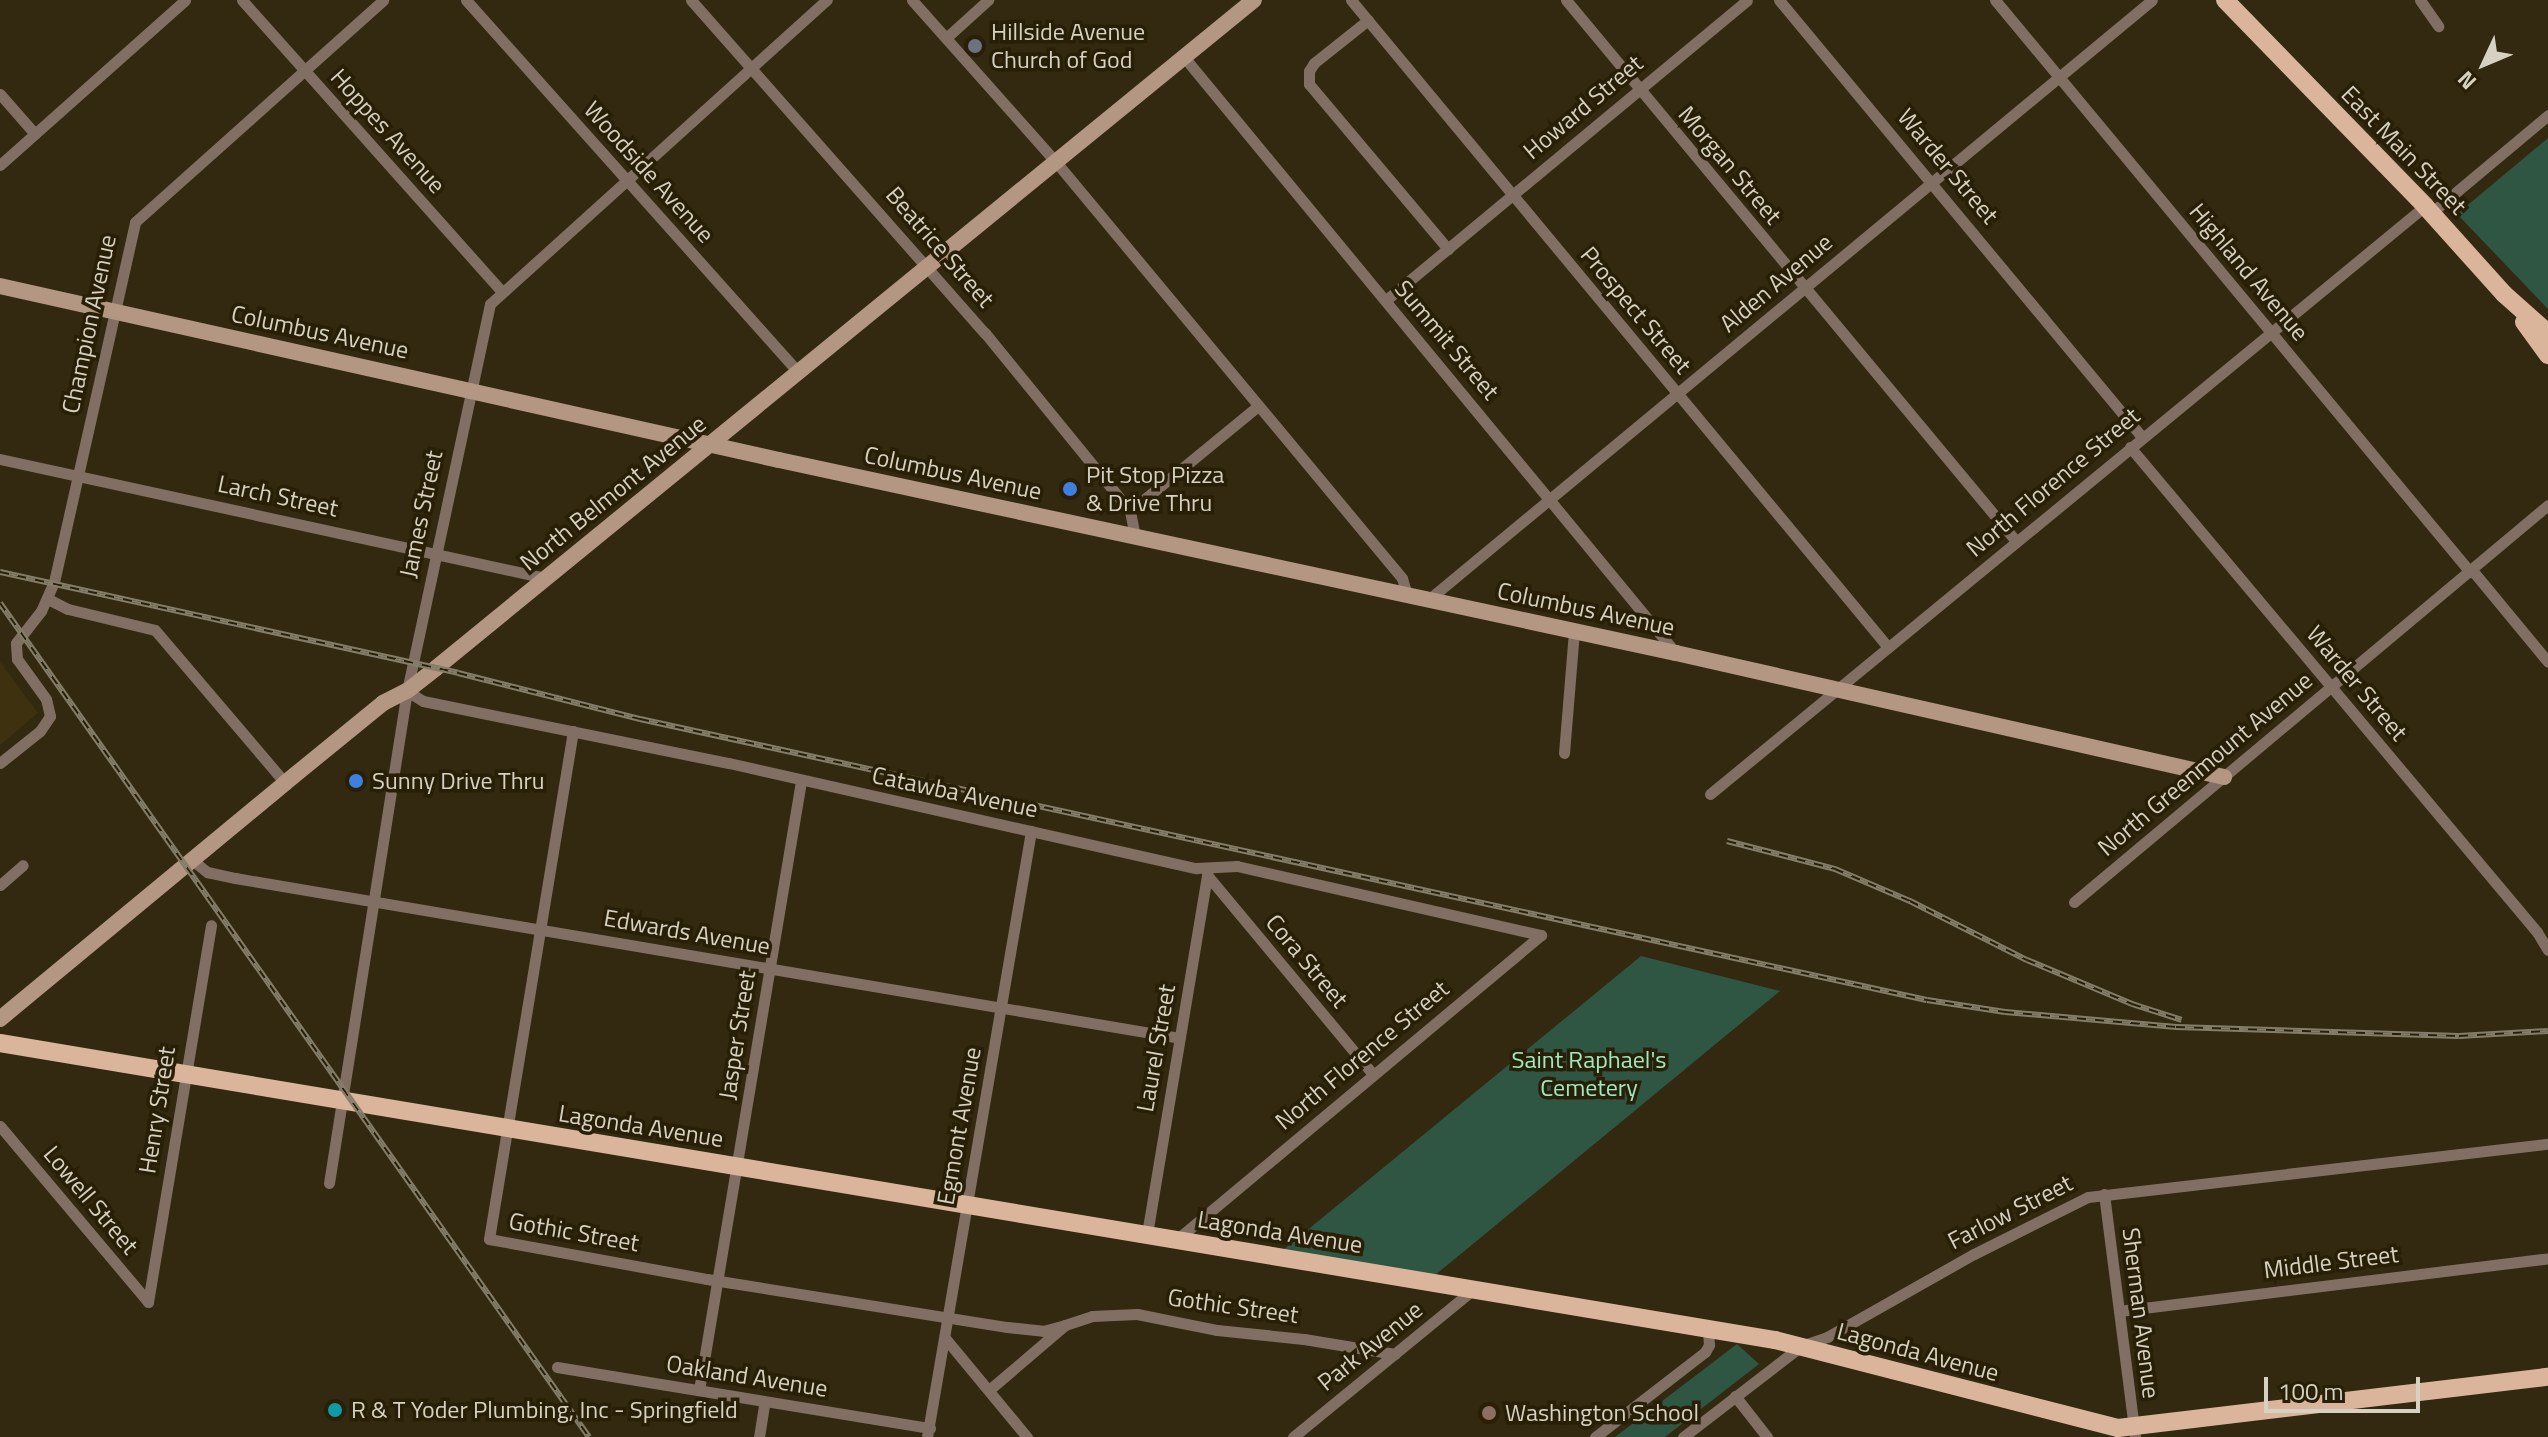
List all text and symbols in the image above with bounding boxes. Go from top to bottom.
place label: Hillside Avenue Church of God [991,18,1145,74]
north arrow [2444,24,2524,104]
marker: Hillside Avenue Church of God [966,37,984,55]
street label: Howard Street [1518,49,1648,165]
street label: Hoppes Avenue [325,63,451,199]
text: N [2449,63,2484,98]
street label: East Main Street [2335,80,2473,220]
street label: Woodside Avenue [578,95,720,249]
street label: Morgan Street [1672,100,1788,230]
street label: Warder Street [1892,103,2004,229]
street label: Beatrice Street [880,181,1000,313]
street label: Highland Avenue [2183,198,2315,346]
street label: Alden Avenue [1714,228,1838,338]
street label: Champion Avenue [56,232,122,416]
street label: Prospect Street [1575,241,1697,379]
street label: Summit Street [1389,275,1505,405]
street label: Columbus Avenue [229,299,411,365]
street label: North Florence Street [1961,401,2145,563]
street label: North Belmont Avenue [514,409,712,577]
street label: Columbus Avenue [862,440,1044,506]
street label: James Street [393,448,449,580]
place label: Pit Stop Pizza & Drive Thru [1086,461,1224,517]
street label: Larch Street [215,469,341,523]
marker: Pit Stop Pizza & Drive Thru [1061,480,1079,498]
street label: Columbus Avenue [1495,576,1677,642]
street label: Warder Street [2301,620,2413,746]
street label: North Greenmount Avenue [2092,666,2318,862]
street label: Catawba Avenue [869,760,1041,824]
place label: Sunny Drive Thru [372,767,545,795]
marker: Sunny Drive Thru [347,772,365,790]
street label: Edwards Avenue [602,903,772,961]
street label: Cora Street [1260,908,1354,1014]
street label: Jasper Street [713,968,761,1102]
street label: North Florence Street [1270,974,1454,1136]
street label: Laurel Street [1131,982,1181,1114]
street label: Henry Street [133,1044,181,1176]
street label: Egmont Avenue [931,1045,987,1207]
park label: Saint Raphael's Cemetery [1512,1046,1666,1102]
street label: Lagonda Avenue [557,1099,725,1153]
street label: Lowell Street [37,1140,145,1260]
street label: Farlow Street [1943,1168,2077,1256]
street label: Lagonda Avenue [1196,1205,1364,1259]
street label: Gothic Street [507,1206,641,1258]
street label: Sherman Avenue [2116,1226,2166,1400]
street label: Middle Street [2262,1239,2400,1285]
street label: Gothic Street [1166,1283,1300,1329]
street label: Park Avenue [1312,1295,1428,1397]
street label: Lagonda Avenue [1834,1317,2002,1387]
street label: Oakland Avenue [664,1349,830,1403]
scale bar [2268,1361,2424,1411]
text: 100 m [2278,1373,2344,1409]
place label: R & T Yoder Plumbing, Inc - Springfield [351,1396,738,1424]
place label: Washington School [1505,1399,1699,1427]
marker: R & T Yoder Plumbing, Inc - Springfield [326,1401,344,1419]
marker: Washington School [1480,1404,1498,1422]

